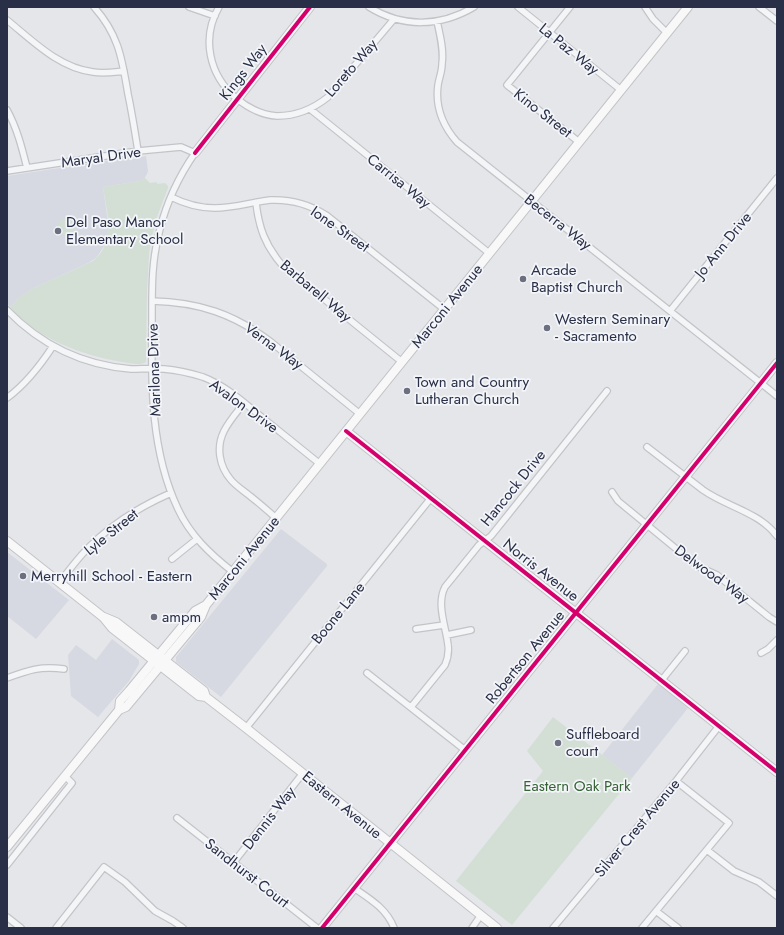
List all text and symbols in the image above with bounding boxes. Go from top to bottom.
street label: La Paz Way [534,18,604,80]
street label: Loreto Way [319,34,383,102]
street label: Kings Way [214,39,272,105]
street label: Kino Street [509,83,577,143]
street label: Maryal Drive [60,140,142,173]
street label: Carrisa Way [362,148,436,214]
street label: Becerra Way [520,189,597,256]
street label: Ione Street [306,201,374,258]
street label: Jo Ann Drive [688,207,757,284]
place label: Del Paso Manor Elementary School [66,211,183,250]
marker: Del Paso Manor Elementary School [53,226,63,236]
street label: Barbarell Way [275,254,357,328]
street label: Marconi Avenue [406,259,488,353]
place label: Arcade Baptist Church [531,259,623,298]
marker: Arcade Baptist Church [518,274,528,284]
place label: Western Seminary - Sacramento [555,308,670,347]
street label: Verna Way [240,317,308,375]
street label: Marilona Drive [141,323,167,417]
marker: Western Seminary - Sacramento [542,323,552,333]
place label: Town and Country Lutheran Church [415,371,530,410]
street label: Avalon Drive [205,373,283,439]
marker: Town and Country Lutheran Church [402,386,412,396]
street label: Hancock Drive [475,445,551,531]
street label: Lyle Street [79,503,143,561]
street label: Marconi Avenue [203,511,285,605]
street label: Norris Avenue [498,533,584,607]
street label: Delwood Way [670,539,754,609]
place label: Merryhill School - Eastern [31,565,193,587]
marker: Merryhill School - Eastern [18,571,28,581]
street label: Boone Lane [306,577,370,649]
street label: Robertson Avenue [480,605,570,709]
place label: ampm [162,606,201,628]
marker: ampm [149,612,159,622]
place label: Suffleboard court [566,723,640,762]
marker: Suffleboard court [553,738,563,748]
street label: Eastern Avenue [297,766,387,844]
street label: Silver Crest Avenue [589,774,685,882]
park label: Eastern Oak Park [523,775,631,797]
street label: Dennis Way [237,781,301,854]
street label: Sandhurst Court [200,833,294,913]

